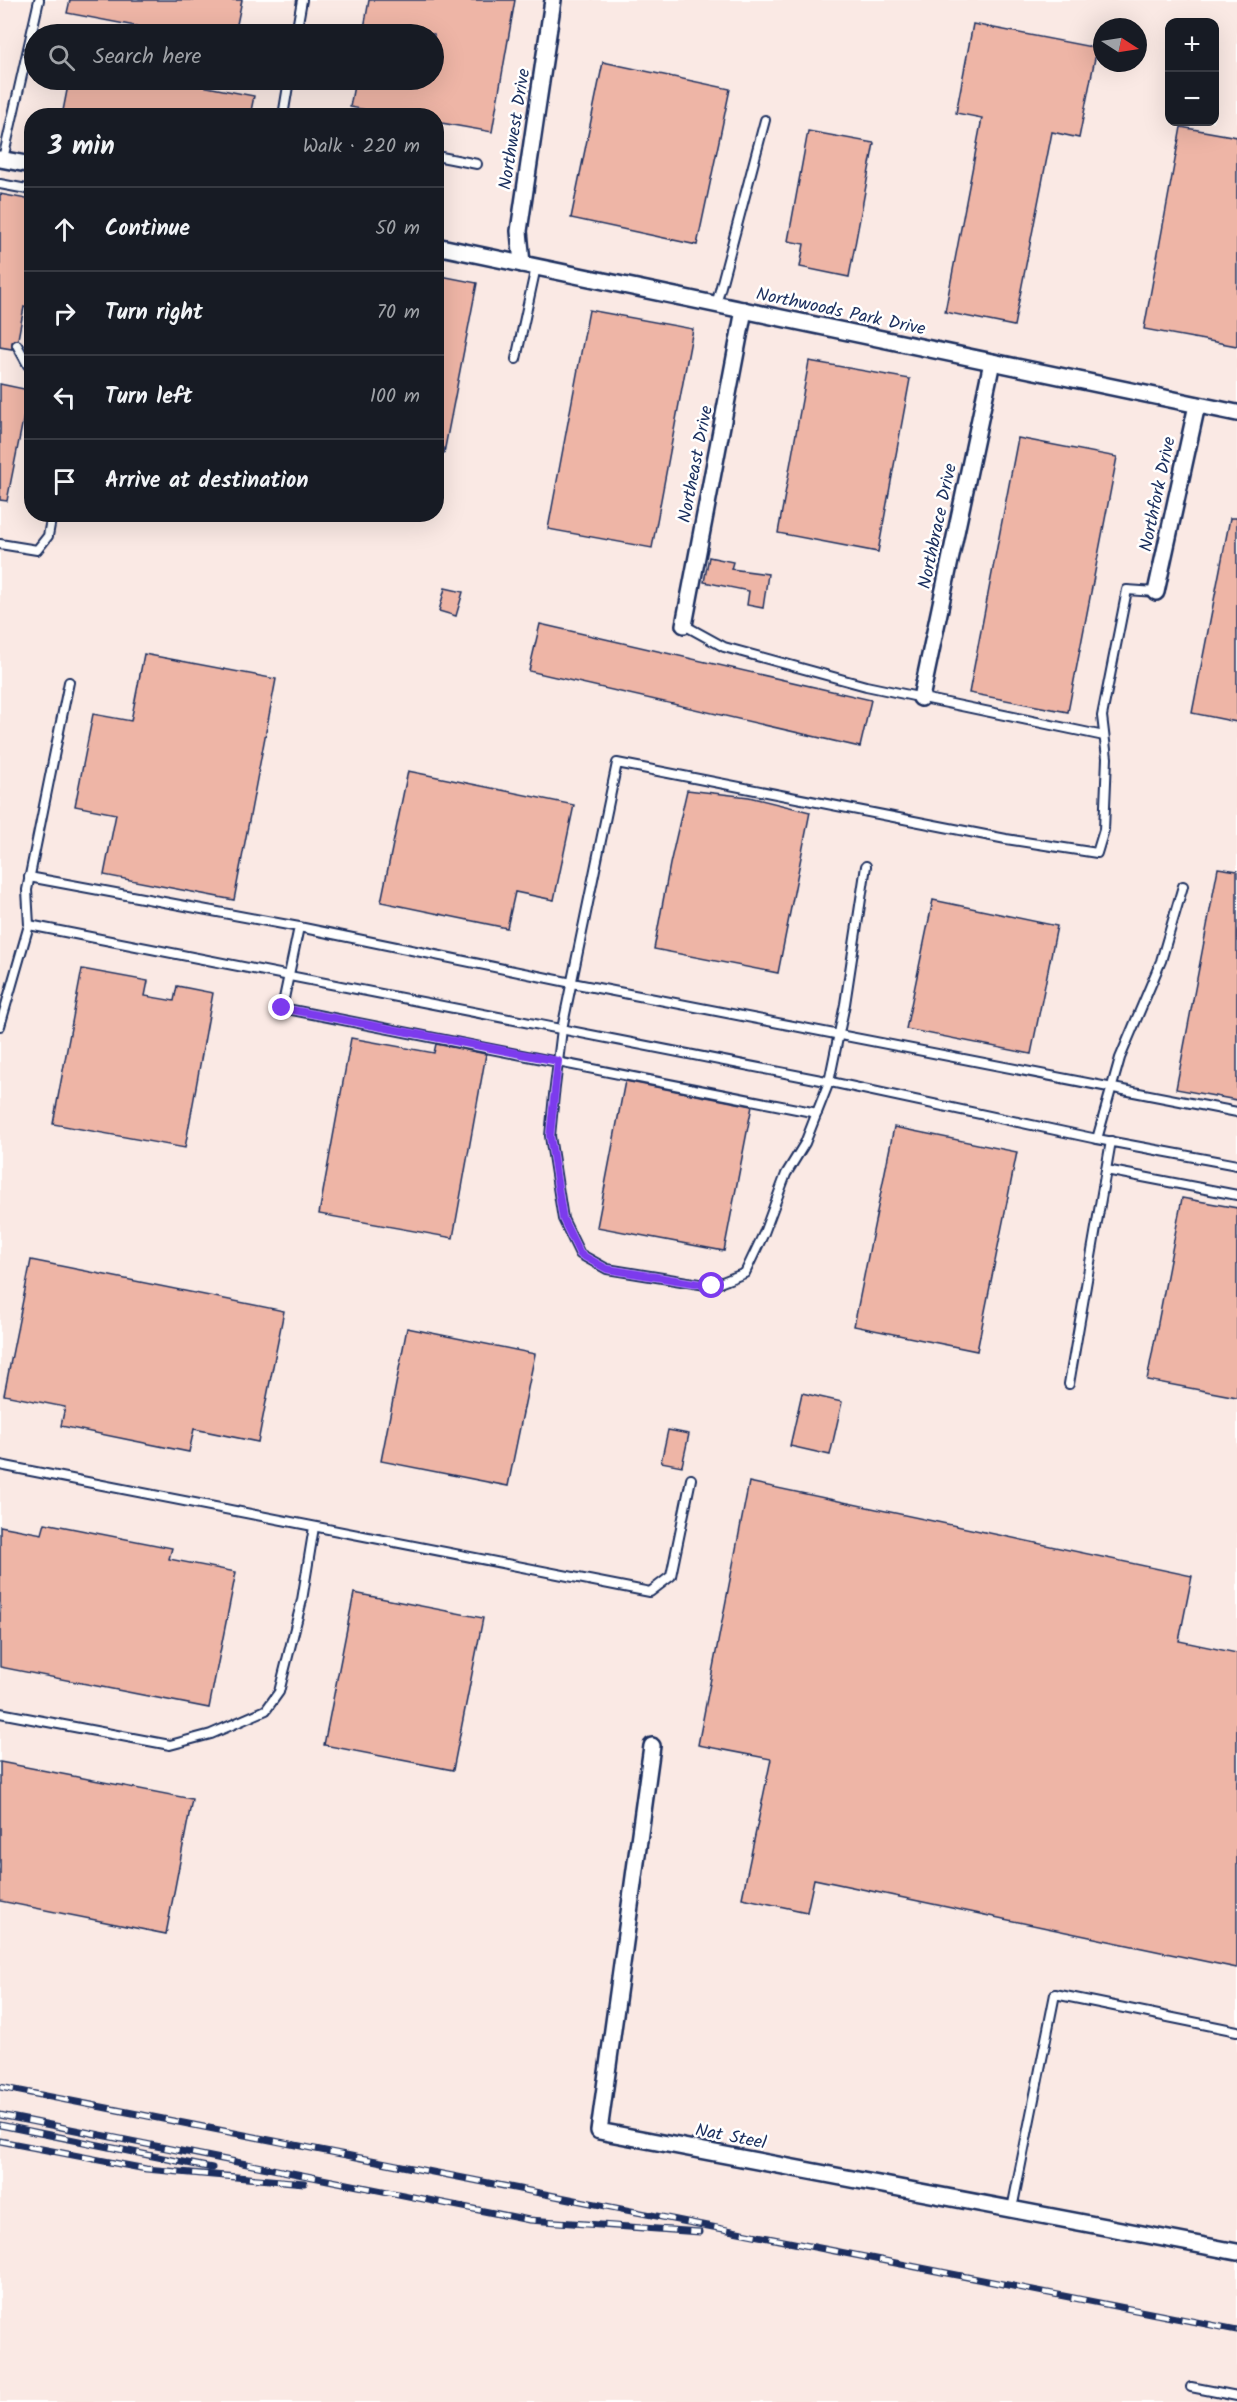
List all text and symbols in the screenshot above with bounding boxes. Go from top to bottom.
north arrow [1093,18,1147,72]
map controls [1165,18,1219,126]
button: + [1165,18,1219,72]
search box [24,24,444,90]
text: Search here [93,40,201,75]
icon: search [45,41,78,74]
street label: Northwest Drive [492,66,539,192]
button: − [1165,72,1219,126]
text: 3 min [48,126,115,168]
text: Walk · 220 m [303,131,420,163]
text: Continue [105,212,190,247]
icon: ahead [48,213,81,246]
text: 50 m [375,213,420,245]
street label: Northwoods Park Drive [753,280,928,345]
text: Turn right [105,296,203,331]
icon: right [48,297,81,330]
text: 70 m [377,297,420,329]
text: Turn left [105,380,192,415]
icon: left [48,381,81,414]
text: 100 m [370,381,420,413]
street label: Northeast Drive [671,403,722,525]
street label: Northfork Drive [1132,434,1185,555]
street label: Northbrace Drive [911,461,966,592]
text: Arrive at destination [105,464,308,499]
icon: arrive [48,465,81,498]
route end [268,994,294,1020]
route start [698,1272,724,1298]
street label: Nat Steel [693,2116,769,2159]

